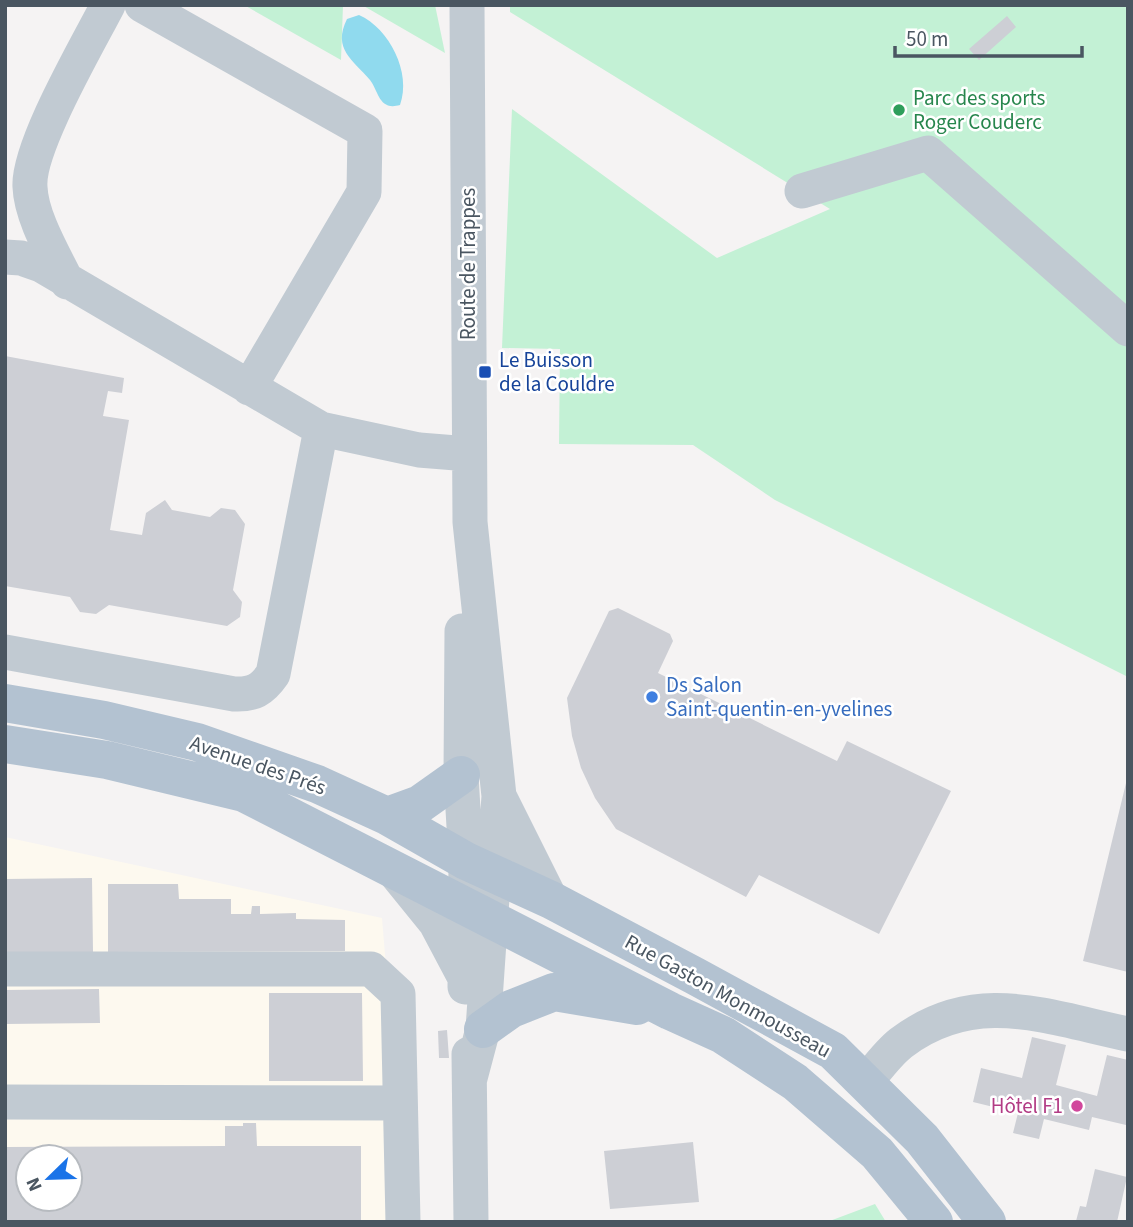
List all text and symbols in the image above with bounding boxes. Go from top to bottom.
scale bar [895,14,1082,58]
text: 50 m [906,24,948,54]
place label: Parc des sports Roger Couderc [913,83,1046,137]
marker: Parc des sports Roger Couderc [891,102,907,118]
street label: Route de Trappes [453,188,483,340]
place label: Le Buisson de la Couldre [499,345,615,399]
marker: Le Buisson de la Couldre [477,364,493,380]
place label: Ds Salon Saint-quentin-en-yvelines [666,670,893,724]
marker: Ds Salon Saint-quentin-en-yvelines [644,689,660,705]
street label: Avenue des Prés [186,728,330,802]
street label: Rue Gaston Monmousseau [619,927,837,1065]
place label: Hôtel F1 [991,1091,1063,1121]
marker: Hôtel F1 [1069,1098,1085,1114]
north arrow [14,1143,84,1213]
text: N [20,1173,50,1195]

